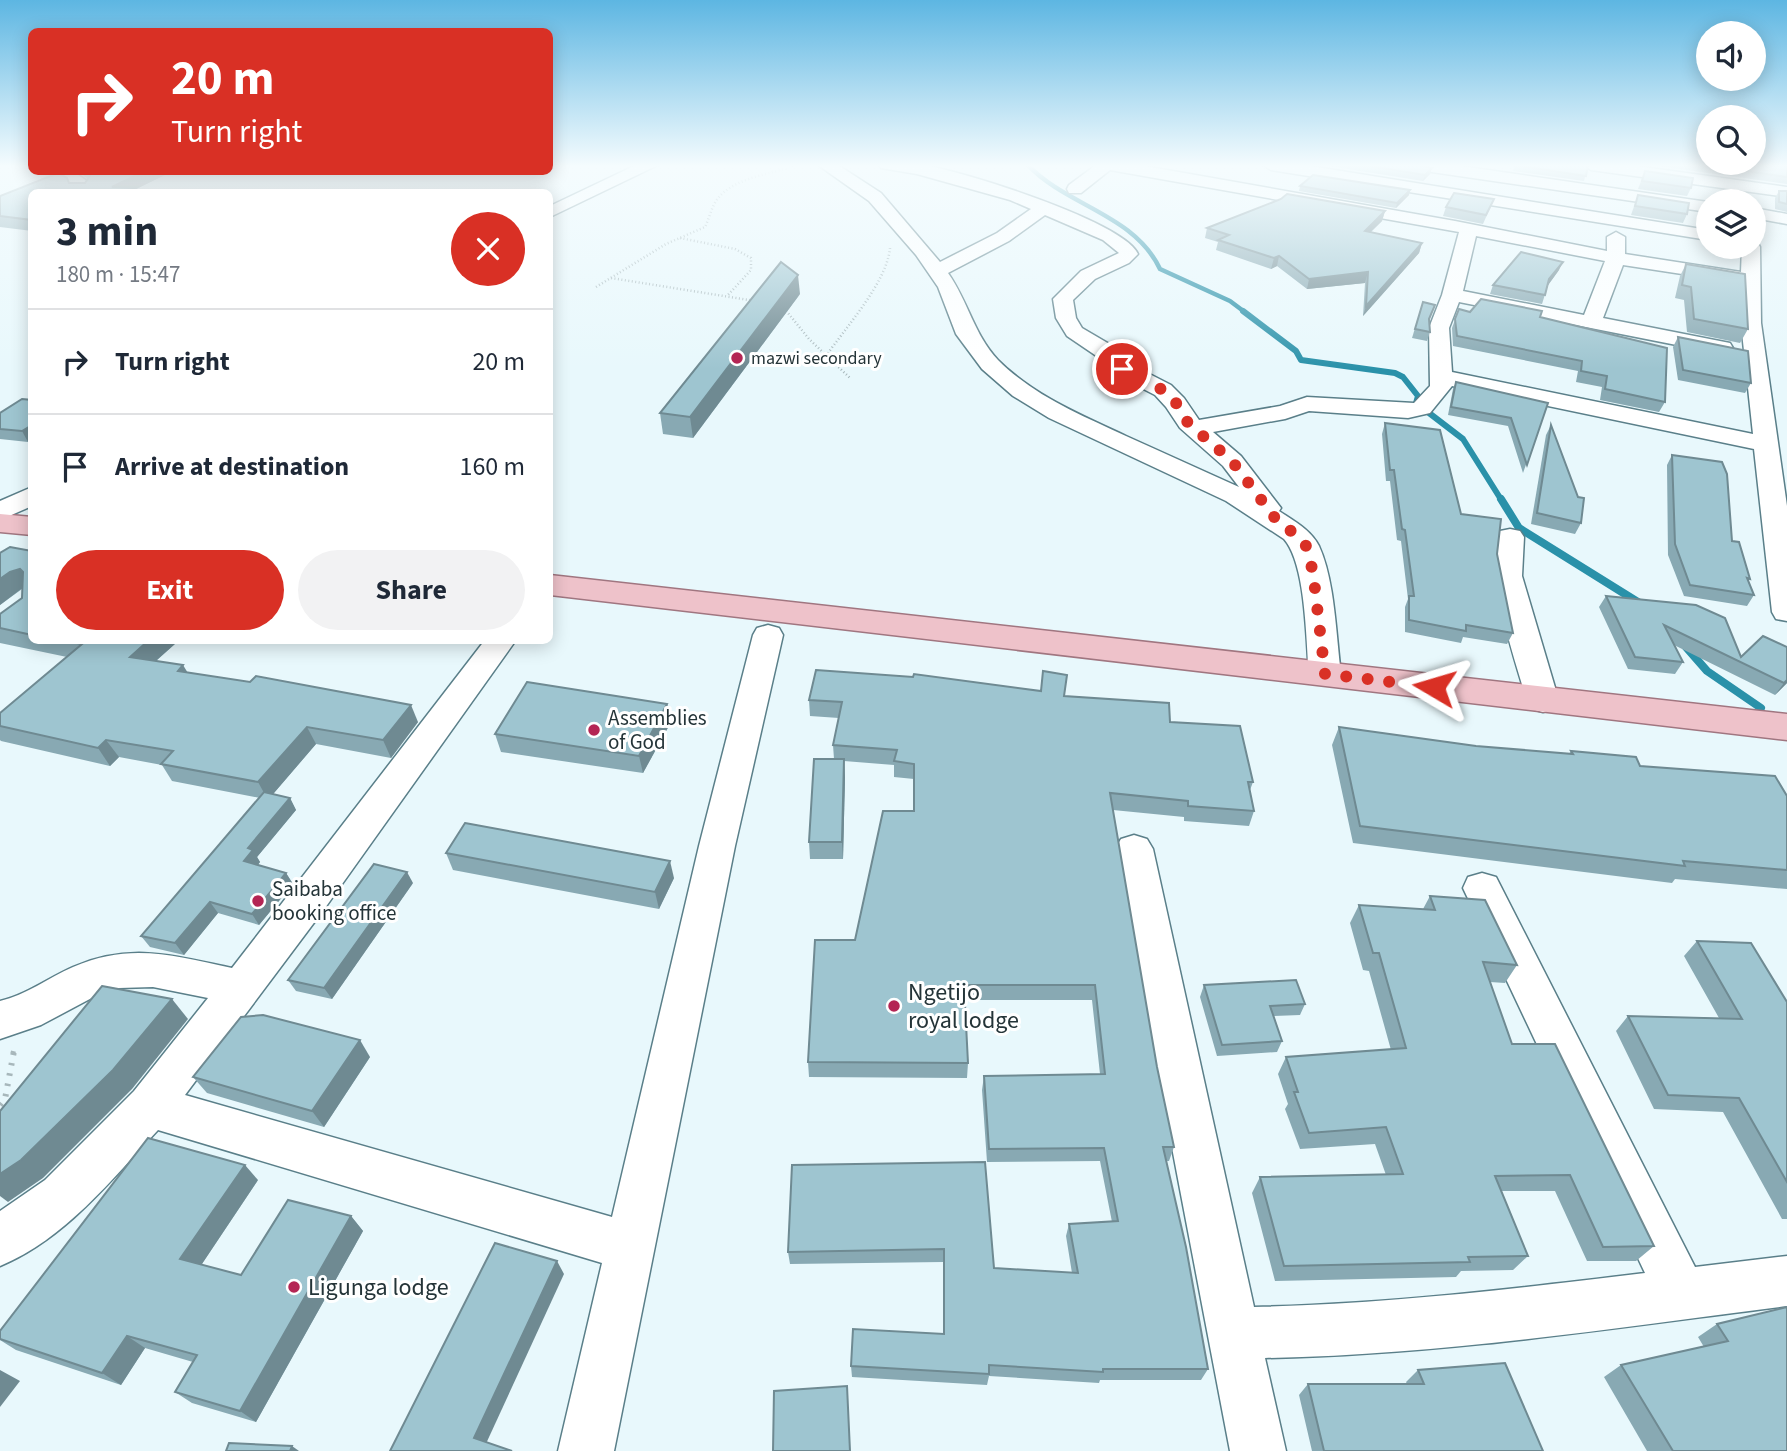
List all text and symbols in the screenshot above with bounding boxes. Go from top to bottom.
map controls [1696,21,1766,259]
button: sound [1696,21,1766,91]
text: 20 m [171,44,275,114]
icon: right [56,56,147,147]
button: search [1696,105,1766,175]
text: Turn right [171,109,302,155]
button: layers [1696,189,1766,259]
text: 3 min [56,202,158,262]
button: close [451,212,525,286]
text: 180 m · 15:47 [56,258,180,291]
pin [1092,339,1152,399]
icon: right [56,343,94,381]
text: Turn right [115,343,230,380]
text: 20 m [472,343,525,380]
place label: mazwi secondary [751,346,882,371]
marker: mazwi secondary [729,350,745,366]
icon: arrive [1103,350,1141,388]
icon: arrive [56,448,94,486]
text: Arrive at destination [115,448,349,485]
text: 160 m [459,448,525,485]
button: Exit [56,550,284,630]
button: Share [298,550,525,630]
position arrow [1397,650,1471,724]
place label: Assemblies of God [608,703,707,757]
marker: Assemblies of God [586,722,602,738]
place label: Saibaba booking office [272,874,396,928]
marker: Saibaba booking office [250,893,266,909]
place label: Ngetijo royal lodge [908,975,1019,1038]
marker: Ngetijo royal lodge [886,998,902,1014]
place label: Ligunga lodge [308,1270,449,1305]
marker: Ligunga lodge [286,1279,302,1295]

